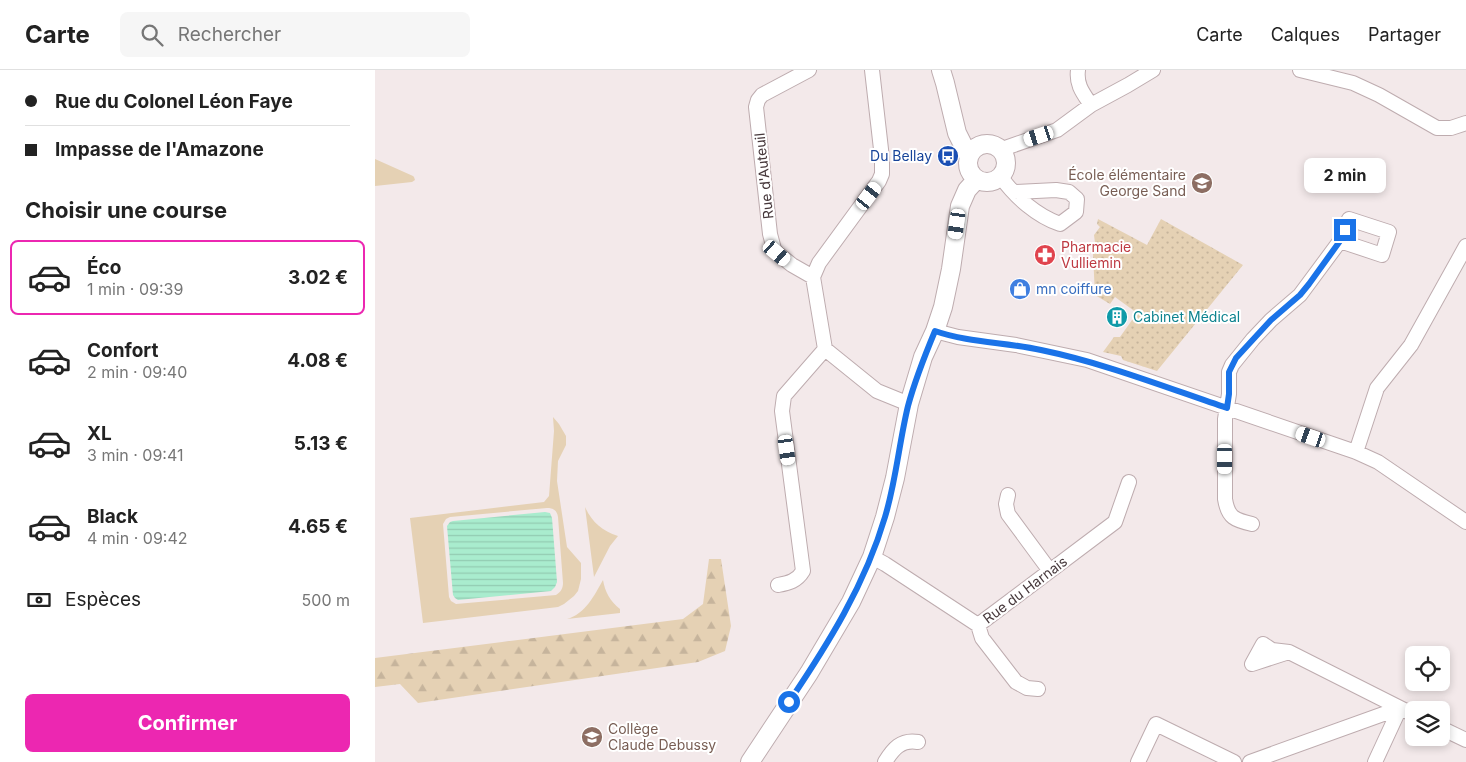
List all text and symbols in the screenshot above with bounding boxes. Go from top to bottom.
search box [120,12,470,57]
text: Carte [25,20,90,49]
icon: search [138,21,166,49]
text: Rechercher [178,23,281,46]
text: Carte [1196,24,1243,45]
text: Calques [1271,24,1340,45]
text: Partager [1368,24,1441,45]
text: Rue du Colonel Léon Faye [55,90,293,113]
car [1022,124,1055,148]
street label: Rue d'Auteuil [751,132,776,220]
text: Impasse de l'Amazone [55,138,264,161]
bus stop icon: Du Bellay [936,144,960,168]
place label: Du Bellay [870,147,932,164]
callout: 2 min [1304,158,1386,192]
text: 2 min [1324,165,1366,185]
place label: École élémentaire George Sand [1068,166,1186,199]
school or university icon: École élémentaire George Sand [1190,171,1214,195]
car [853,180,884,212]
text: Choisir une course [25,197,227,223]
car [947,208,966,240]
route end [1334,219,1356,241]
car [760,237,793,269]
place label: Pharmacie Vulliemin [1061,238,1131,271]
pharmacy icon: Pharmacie Vulliemin [1033,243,1057,267]
icon: car [27,255,72,300]
text: Éco [87,256,121,279]
text: 3.02 € [288,266,348,289]
shop icon: mn coiffure [1008,277,1032,301]
text: 1 min · 09:39 [87,279,183,299]
place label: mn coiffure [1036,280,1112,297]
building icon: Cabinet Médical [1105,305,1129,329]
place label: Cabinet Médical [1133,308,1240,325]
icon: car [27,338,72,383]
text: Confort [87,339,158,362]
text: 4.08 € [287,349,348,372]
text: 2 min · 09:40 [87,362,187,382]
icon: car [27,421,72,466]
text: XL [87,422,112,445]
car [1294,425,1327,449]
text: 5.13 € [294,432,348,455]
car [777,434,796,466]
car [1217,444,1232,474]
text: 3 min · 09:41 [87,445,184,465]
icon: car [27,504,72,549]
text: Black [87,505,138,528]
text: 4.65 € [288,515,348,538]
text: 4 min · 09:42 [87,528,188,548]
street label: Rue du Harnais [979,552,1070,627]
icon: cash [25,586,53,614]
text: Espèces [65,588,141,611]
text: 500 m [302,590,350,610]
map controls [1405,646,1450,746]
button: locate [1405,646,1450,691]
route start [778,691,800,713]
button: Confirmer [25,694,350,752]
button: layers [1405,701,1450,746]
place label: Collège Claude Debussy [608,720,716,753]
school or university icon: Collège Claude Debussy [580,725,604,749]

